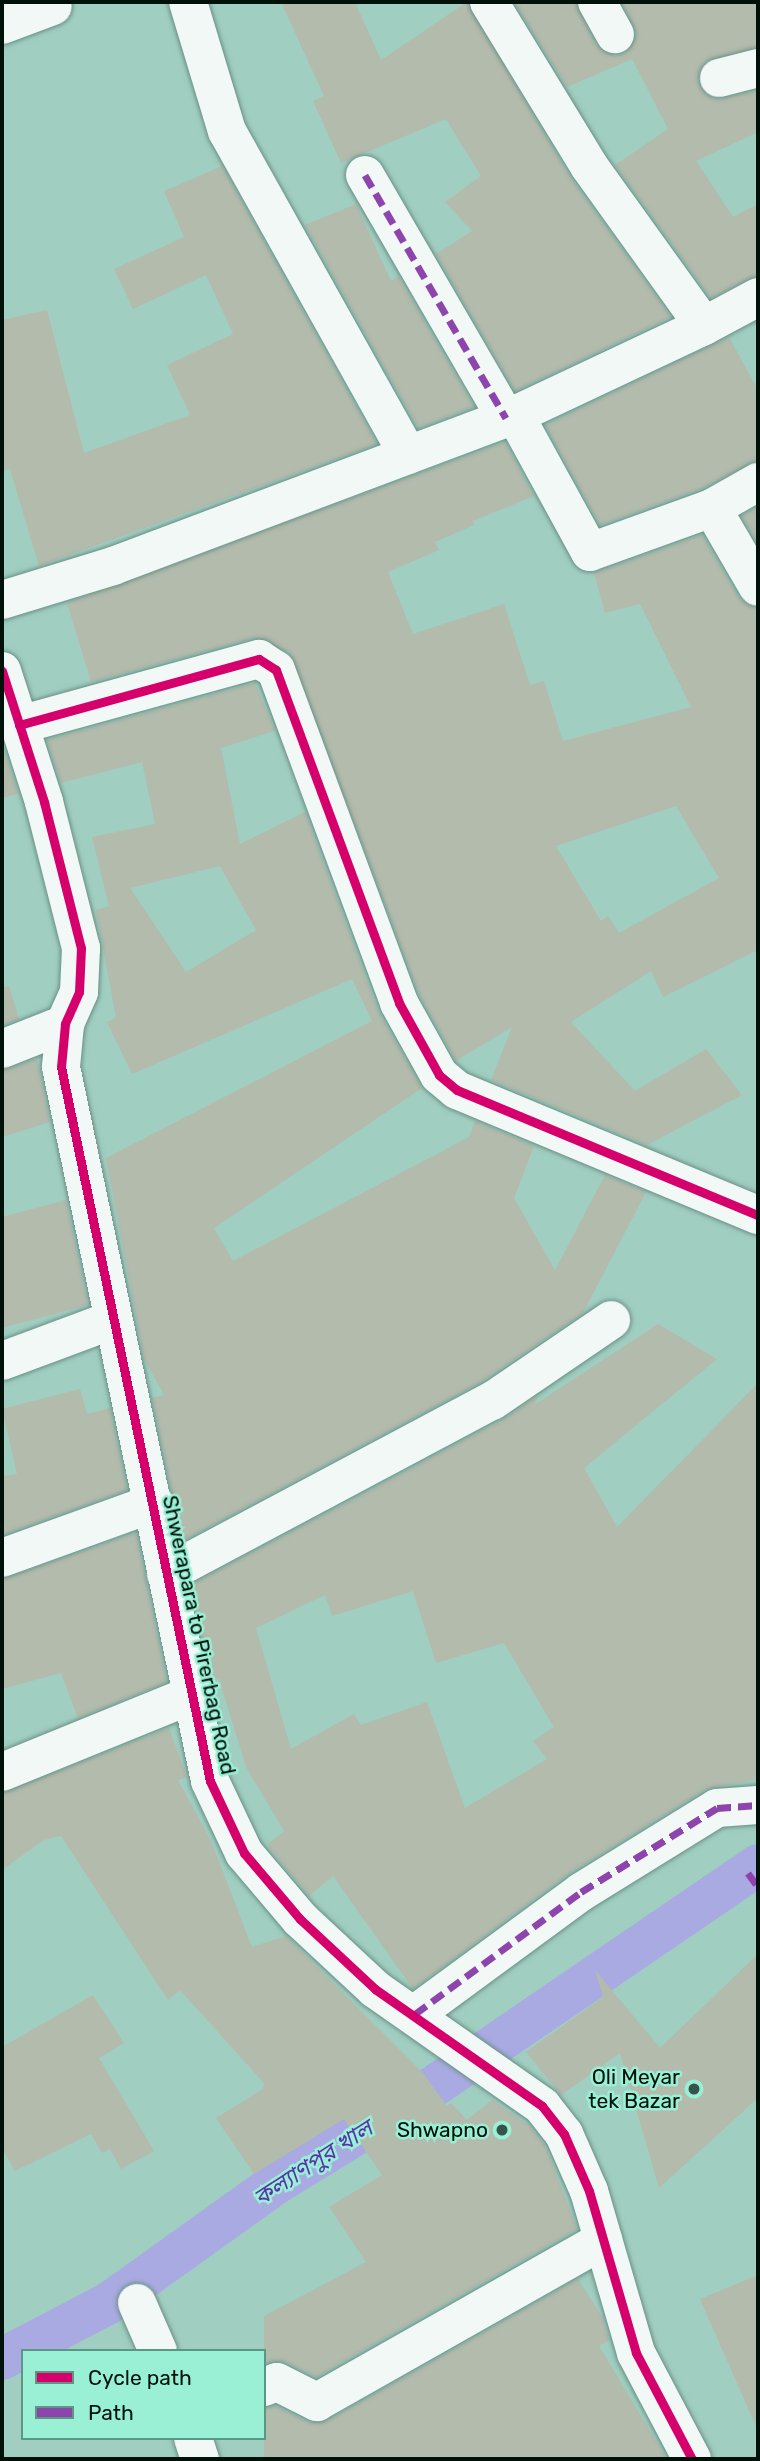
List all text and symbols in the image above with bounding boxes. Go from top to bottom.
street label: Shwerapara to Pirerbag Road [157,1493,241,1777]
place label: Oli Meyar tek Bazar [588,2064,680,2114]
marker: Oli Meyar tek Bazar [686,2081,702,2097]
water label: কল্যাণপুর খাল [248,2114,378,2212]
place label: Shwapno [397,2117,488,2143]
marker: Shwapno [494,2122,510,2138]
legend [21,2349,266,2440]
text: Cycle path [88,2365,192,2390]
text: Path [88,2400,134,2425]

